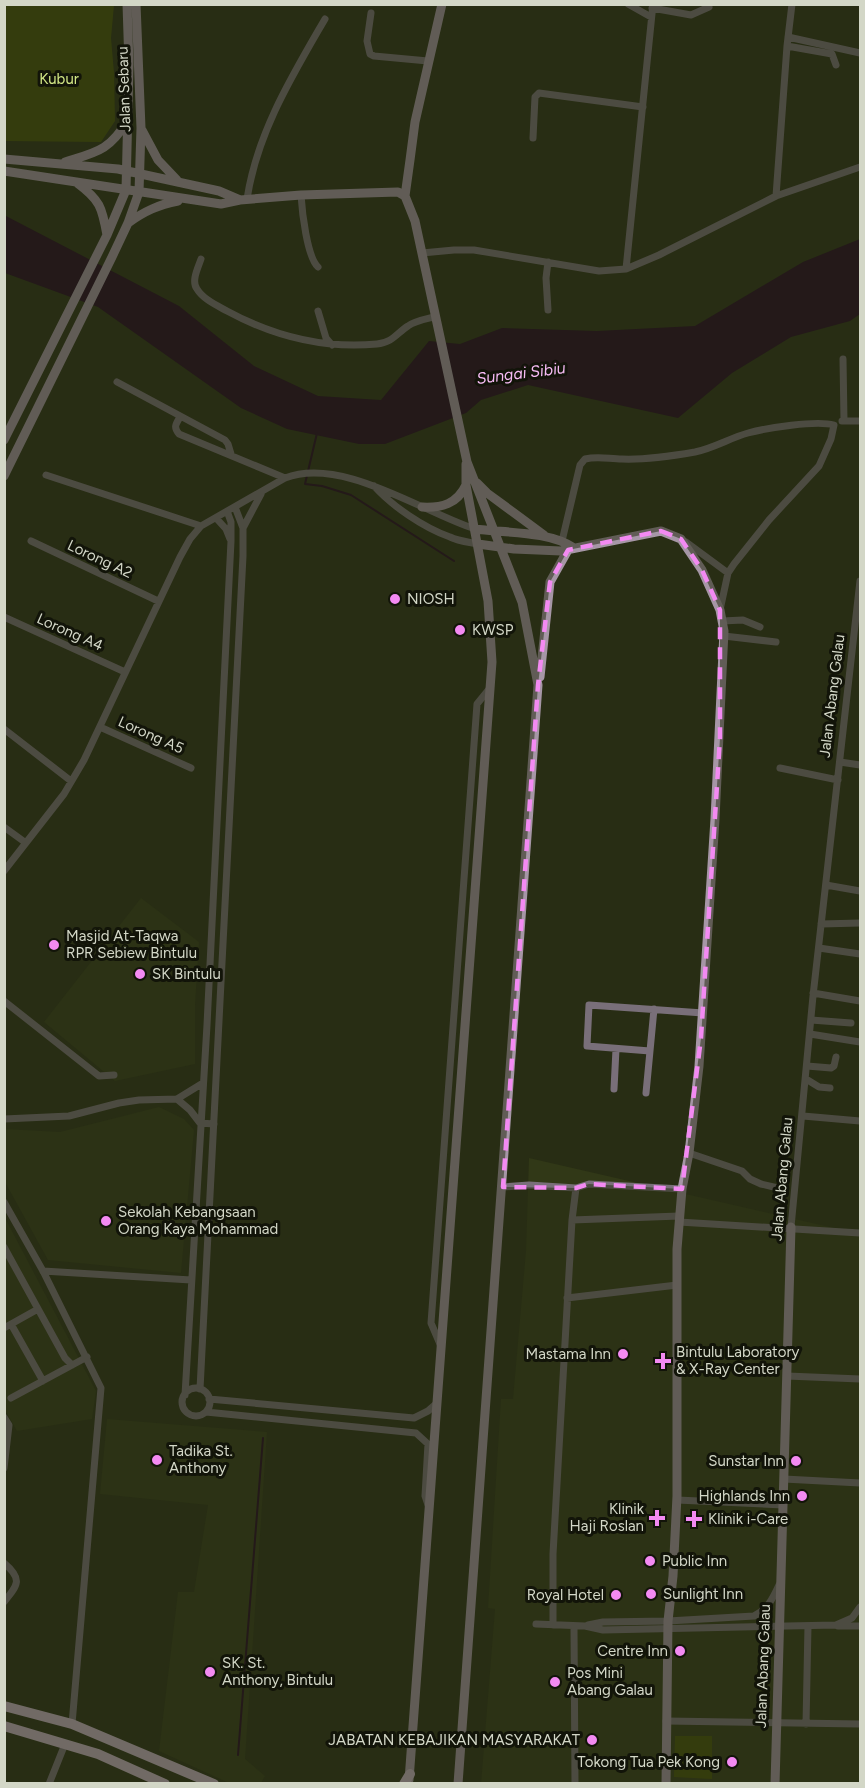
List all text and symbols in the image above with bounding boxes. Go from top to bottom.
street label: Jalan Sebaru [114,46,134,132]
park label: Kubur [39,70,79,88]
water label: Sungai Sibiu [475,358,567,388]
street label: Lorong A2 [65,536,135,582]
place label: NIOSH [407,590,455,608]
marker: NIOSH [388,592,402,606]
street label: Lorong A4 [34,609,106,655]
place label: KWSP [472,621,514,639]
marker: KWSP [453,623,467,637]
street label: Jalan Abang Galau [815,633,849,759]
street label: Lorong A5 [115,713,187,757]
place label: Masjid At-Taqwa RPR Sebiew Bintulu [66,927,197,962]
marker: Masjid At-Taqwa RPR Sebiew Bintulu [47,938,61,952]
place label: SK Bintulu [152,965,221,983]
marker: SK Bintulu [133,967,147,981]
street label: Jalan Abang Galau [768,1116,796,1242]
place label: Sekolah Kebangsaan Orang Kaya Mohammad [118,1203,278,1238]
marker: Sekolah Kebangsaan Orang Kaya Mohammad [99,1214,113,1228]
place label: Bintulu Laboratory & X-Ray Center [676,1343,799,1378]
place label: Mastama Inn [525,1345,611,1363]
marker: Mastama Inn [616,1347,630,1361]
marker: Bintulu Laboratory & X-Ray Center [654,1352,672,1370]
place label: Tadika St. Anthony [169,1442,233,1477]
place label: Sunstar Inn [708,1452,784,1470]
marker: Tadika St. Anthony [150,1453,164,1467]
marker: Sunstar Inn [789,1454,803,1468]
place label: Highlands Inn [698,1487,790,1505]
marker: Highlands Inn [795,1489,809,1503]
place label: Klinik Haji Roslan [569,1500,645,1535]
marker: Klinik Haji Roslan [648,1509,666,1527]
marker: Klinik i-Care [685,1510,703,1528]
place label: Klinik i-Care [708,1510,788,1528]
place label: Public Inn [662,1552,727,1570]
marker: Public Inn [643,1554,657,1568]
place label: Sunlight Inn [663,1585,743,1603]
place label: Royal Hotel [527,1586,604,1604]
marker: Sunlight Inn [644,1587,658,1601]
marker: Royal Hotel [609,1588,623,1602]
street label: Jalan Abang Galau [752,1604,774,1728]
place label: Centre Inn [597,1642,668,1660]
marker: Centre Inn [673,1644,687,1658]
place label: SK. St. Anthony, Bintulu [222,1654,333,1689]
place label: Pos Mini Abang Galau [567,1664,653,1699]
marker: SK. St. Anthony, Bintulu [203,1665,217,1679]
marker: Pos Mini Abang Galau [548,1675,562,1689]
place label: JABATAN KEBAJIKAN MASYARAKAT [328,1731,581,1749]
marker: JABATAN KEBAJIKAN MASYARAKAT [585,1733,599,1747]
place label: Tokong Tua Pek Kong [577,1753,720,1771]
marker: Tokong Tua Pek Kong [725,1755,739,1769]

